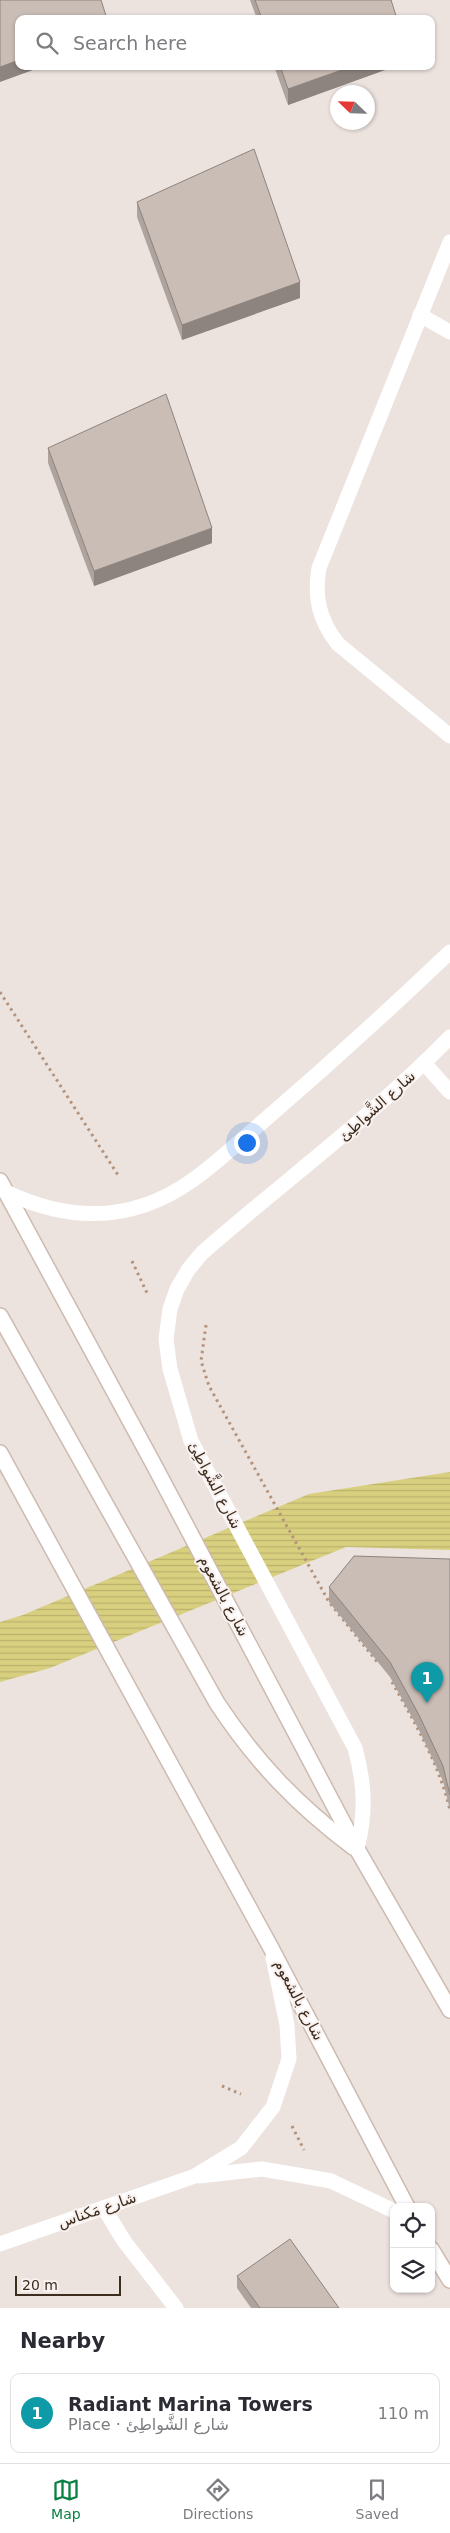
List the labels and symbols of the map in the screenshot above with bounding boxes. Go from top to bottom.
north arrow [330,85,375,130]
street label: شارع الشَّواطِئ [334,1066,419,1145]
your location [234,1130,260,1156]
street label: شارع الشَّواطِئ [184,1437,247,1532]
street label: شارع بالشعوم [195,1552,253,1640]
pin: 1 [411,1662,443,1703]
street label: شارع بالشعوم [270,1956,328,2044]
street label: شارع مَكناس [55,2188,139,2232]
scale bar [15,2273,121,2296]

